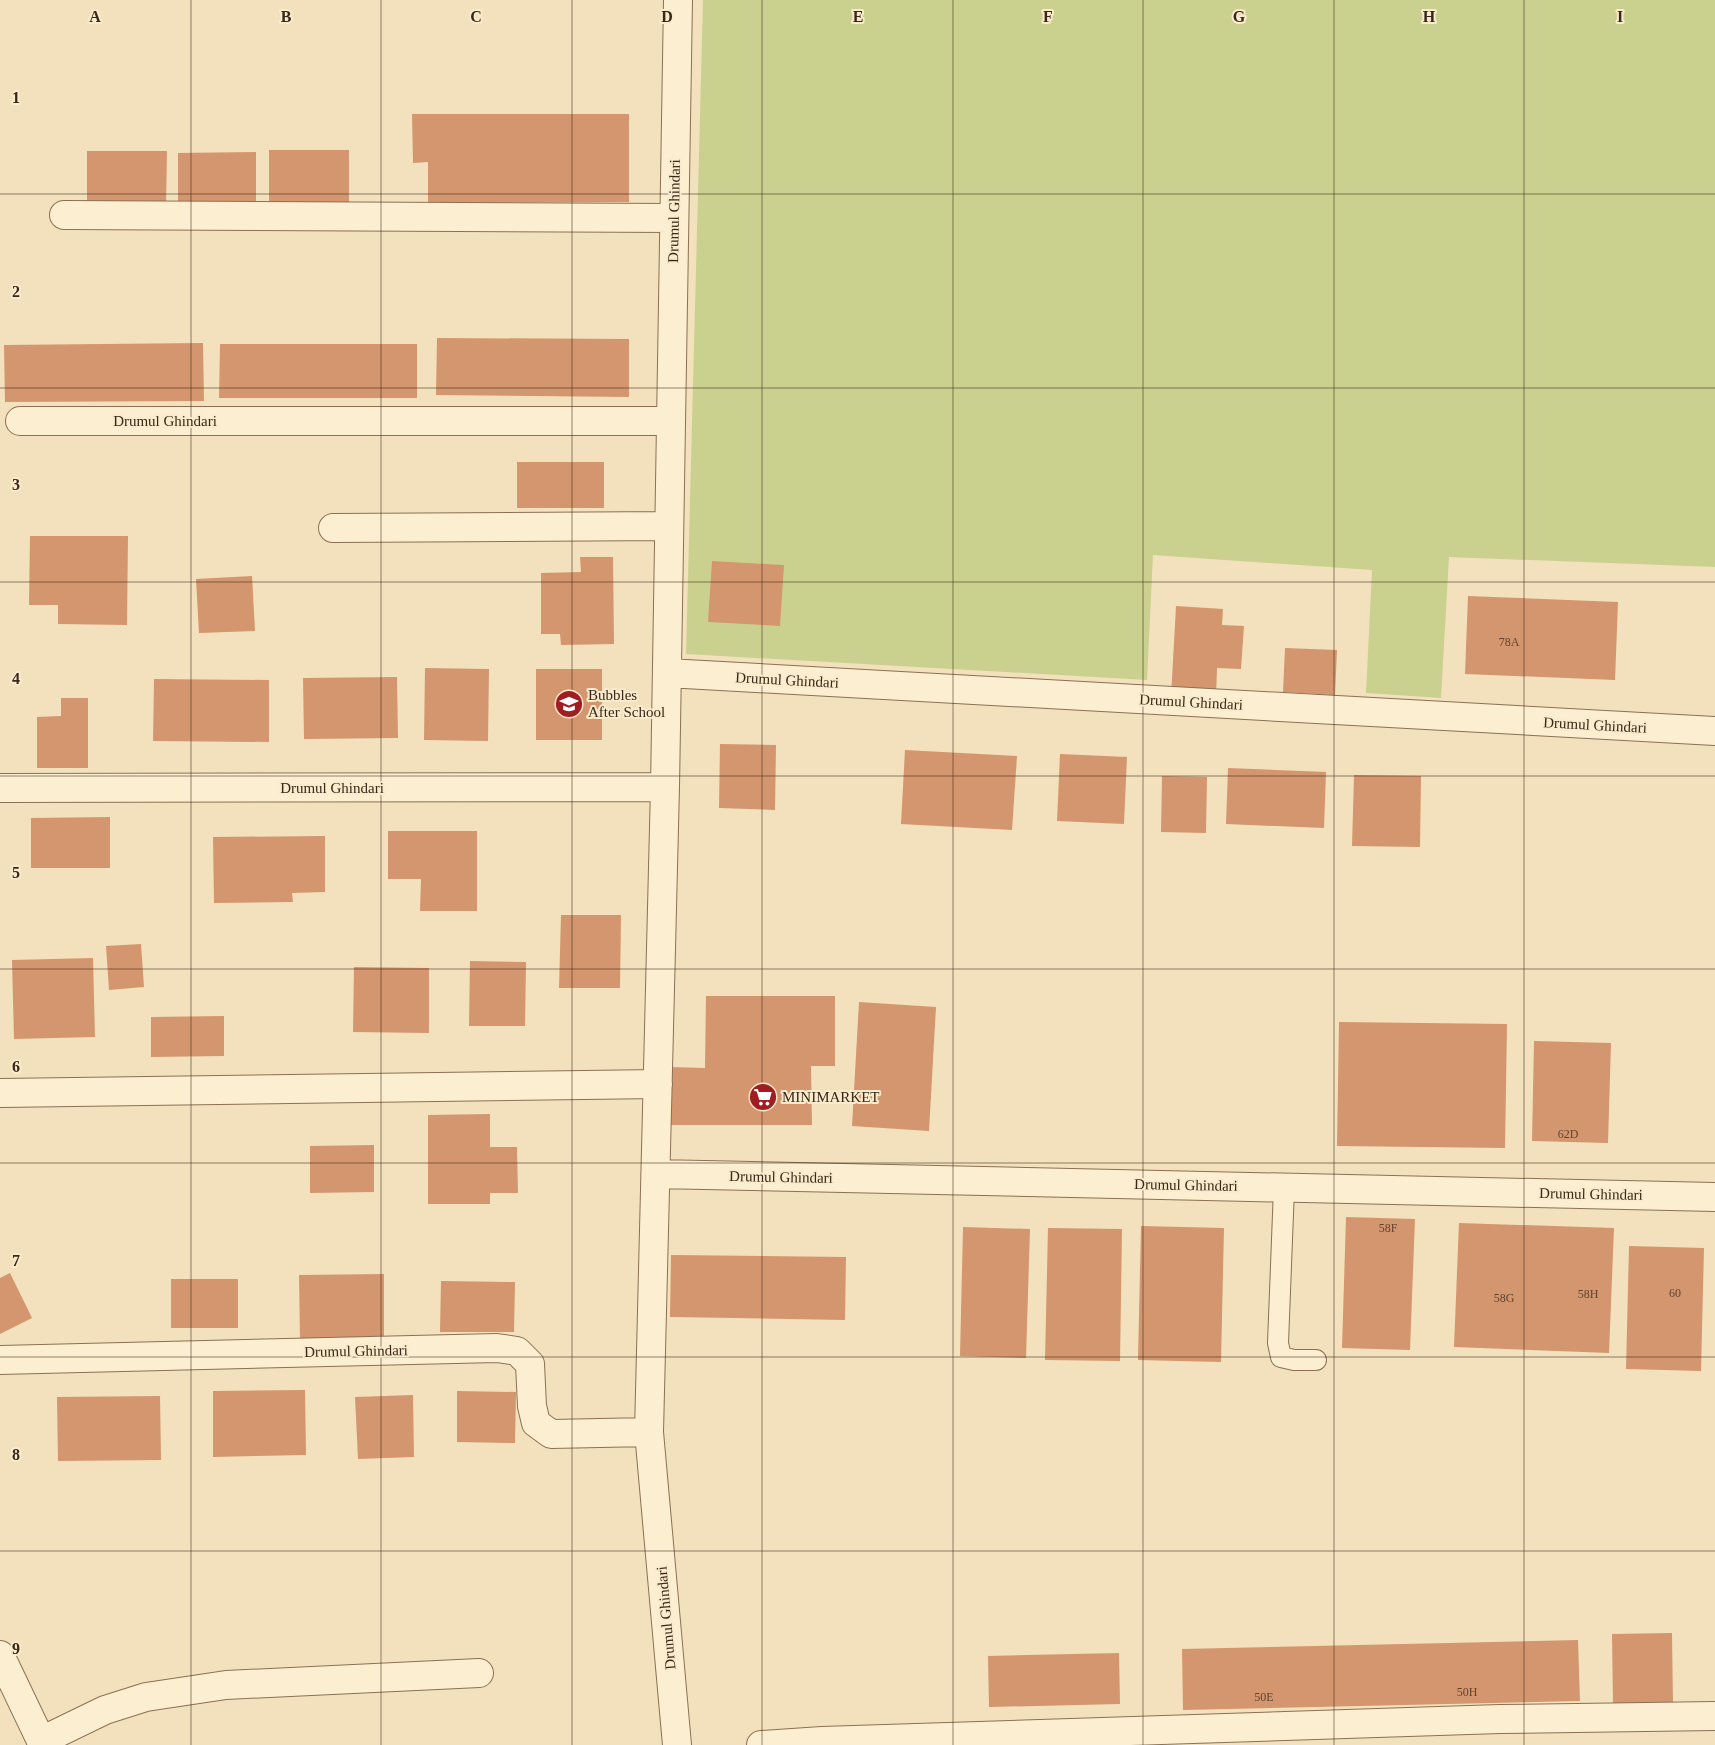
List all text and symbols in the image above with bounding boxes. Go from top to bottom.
text: A [89,8,101,25]
text: B [281,8,292,25]
text: C [470,8,482,25]
text: D [661,8,673,25]
text: E [853,8,863,25]
text: F [1043,8,1053,25]
text: G [1233,8,1246,25]
text: H [1423,8,1436,25]
text: I [1617,8,1623,25]
text: 1 [12,89,20,106]
street label: Drumul Ghindari [665,159,683,263]
text: 2 [12,283,20,300]
street label: Drumul Ghindari [113,413,217,429]
text: 3 [12,476,20,493]
house number: 78A [1499,635,1520,649]
street label: Drumul Ghindari [735,669,839,691]
text: 4 [12,670,20,687]
place label: Bubbles After School [588,687,665,720]
school or university icon: Bubbles After School [554,689,584,719]
street label: Drumul Ghindari [1139,691,1243,713]
street label: Drumul Ghindari [1543,714,1647,736]
street label: Drumul Ghindari [280,780,384,796]
text: 5 [12,864,20,881]
text: 6 [12,1058,20,1075]
supermarket icon: MINIMARKET [748,1082,778,1112]
place label: MINIMARKET [782,1089,880,1105]
house number: 62D [1558,1127,1579,1141]
street label: Drumul Ghindari [729,1168,833,1186]
street label: Drumul Ghindari [1134,1176,1238,1194]
street label: Drumul Ghindari [1539,1185,1643,1203]
house number: 58F [1379,1221,1398,1235]
text: 7 [12,1252,20,1269]
house number: 60 [1669,1286,1681,1300]
house number: 58H [1578,1287,1599,1301]
house number: 58G [1494,1291,1515,1305]
street label: Drumul Ghindari [304,1342,408,1360]
text: 8 [12,1446,20,1463]
street label: Drumul Ghindari [654,1566,678,1670]
text: 9 [12,1640,20,1657]
house number: 50H [1457,1685,1478,1699]
house number: 50E [1254,1690,1274,1704]

